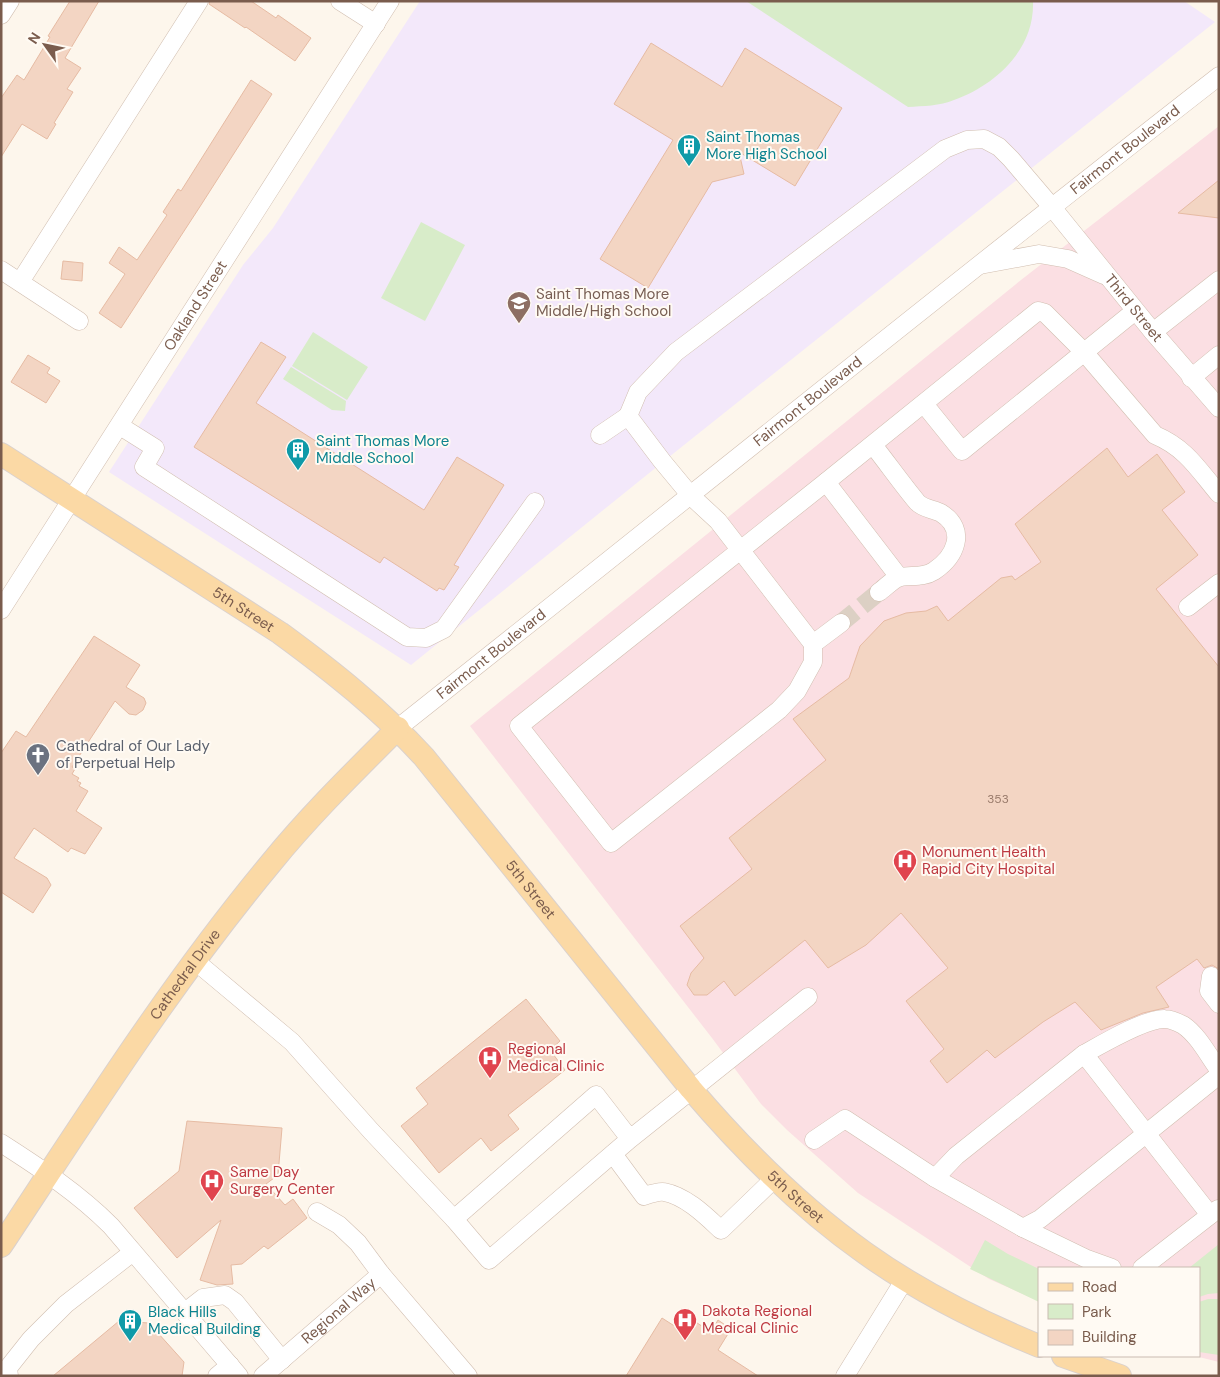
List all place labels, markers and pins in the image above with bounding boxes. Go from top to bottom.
place label: Saint Thomas More High School [706,127,827,164]
building icon: Saint Thomas More High School [676,133,702,167]
place label: Saint Thomas More Middle/High School [536,284,671,321]
school or university icon: Saint Thomas More Middle/High School [506,290,532,324]
place label: Saint Thomas More Middle School [316,431,449,468]
building icon: Saint Thomas More Middle School [285,437,311,471]
place label: Cathedral of Our Lady of Perpetual Help [56,736,210,773]
church icon: Cathedral of Our Lady of Perpetual Help [25,742,51,776]
place label: Monument Health Rapid City Hospital [922,842,1055,879]
hospital icon: Monument Health Rapid City Hospital [892,848,918,882]
place label: Regional Medical Clinic [508,1039,605,1076]
hospital icon: Regional Medical Clinic [477,1045,503,1079]
place label: Same Day Surgery Center [230,1162,335,1199]
hospital icon: Same Day Surgery Center [199,1168,225,1202]
place label: Dakota Regional Medical Clinic [702,1301,812,1338]
place label: Black Hills Medical Building [148,1302,261,1339]
hospital icon: Dakota Regional Medical Clinic [672,1307,698,1341]
building icon: Black Hills Medical Building [117,1308,143,1342]

